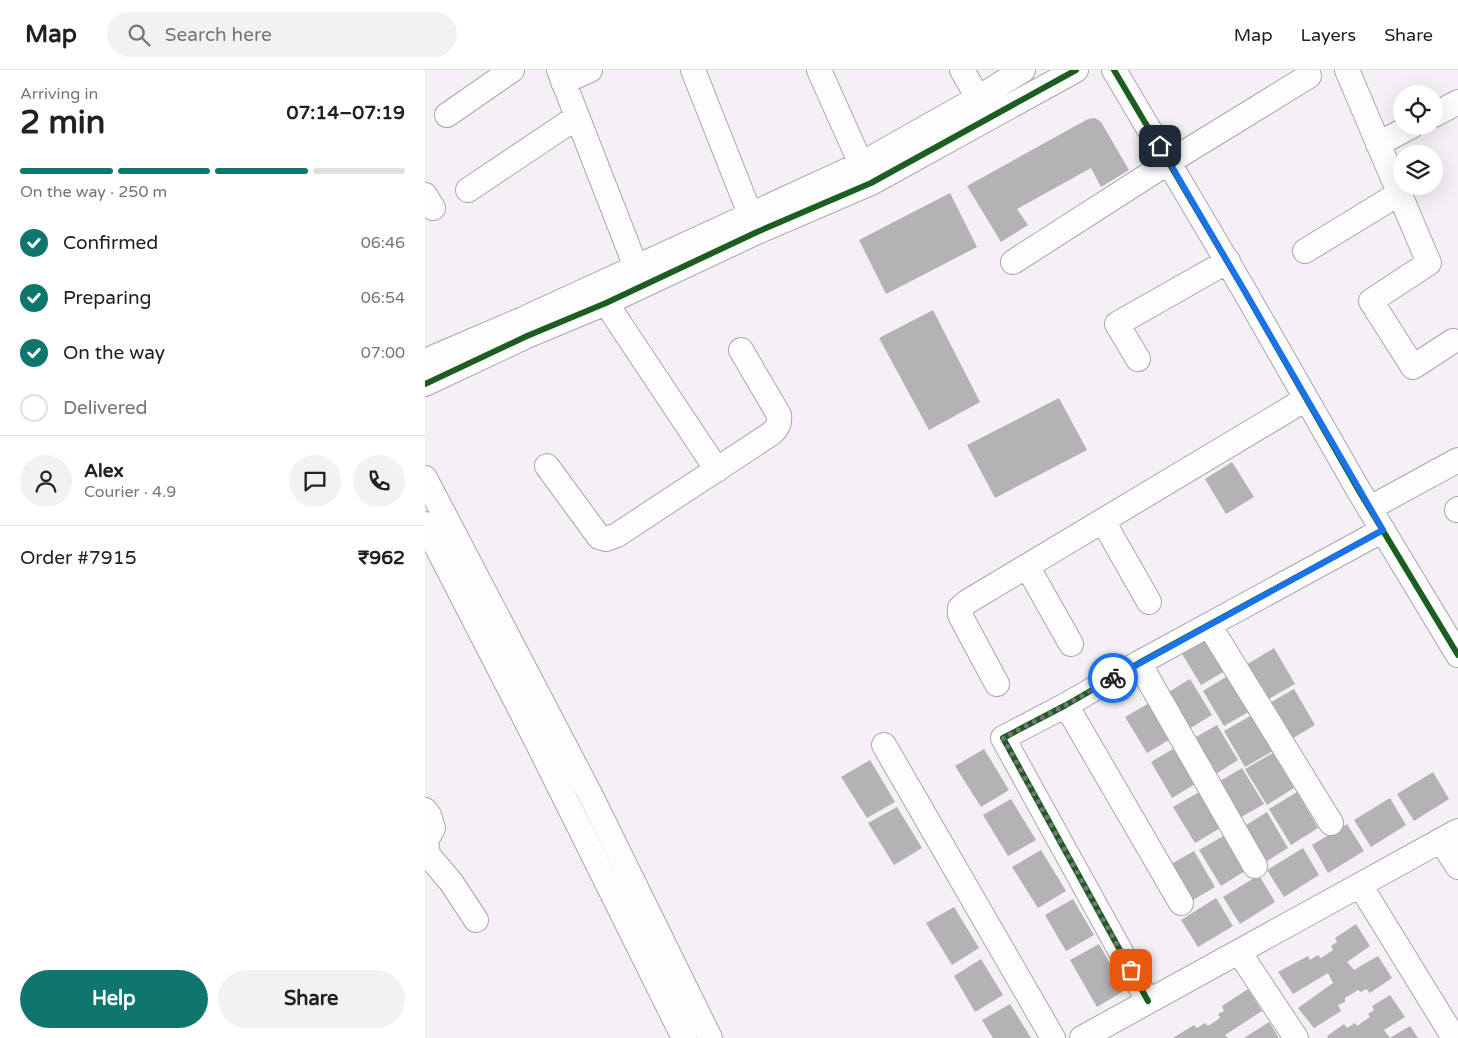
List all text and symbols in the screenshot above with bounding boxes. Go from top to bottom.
search box [107,12,457,57]
text: Map [25,20,77,49]
icon: search [125,21,153,49]
text: Search here [165,24,272,46]
text: Map [1234,24,1273,46]
text: Layers [1301,24,1356,46]
text: Share [1384,24,1433,46]
text: Arriving in [20,84,98,104]
map controls [1393,85,1443,195]
button: locate [1393,85,1443,135]
text: 07:14–07:19 [286,102,405,124]
text: 2 min [20,104,105,142]
pin [1139,125,1181,167]
icon: home [1146,132,1174,160]
button: layers [1393,145,1443,195]
text: On the way · 250 m [20,182,167,202]
icon: check [20,229,48,257]
text: Confirmed [63,232,158,254]
text: 06:46 [361,233,405,253]
icon: check [20,284,48,312]
text: Preparing [63,287,152,309]
text: 06:54 [361,288,405,308]
icon: check [20,339,48,367]
text: On the way [63,342,165,364]
text: 07:00 [361,343,405,363]
text: Delivered [63,397,148,419]
button: person [20,455,72,507]
button: chat [289,455,341,507]
button: phone [353,455,405,507]
text: Alex [84,460,124,482]
text: Courier · 4.9 [84,482,176,502]
text: Order #7915 [20,547,137,569]
text: ₹962 [358,547,405,569]
courier [1088,653,1138,703]
icon: bike [1099,664,1127,692]
pin [1110,949,1152,991]
icon: bag [1117,956,1145,984]
button: Help [20,970,208,1028]
button: Share [218,970,405,1028]

